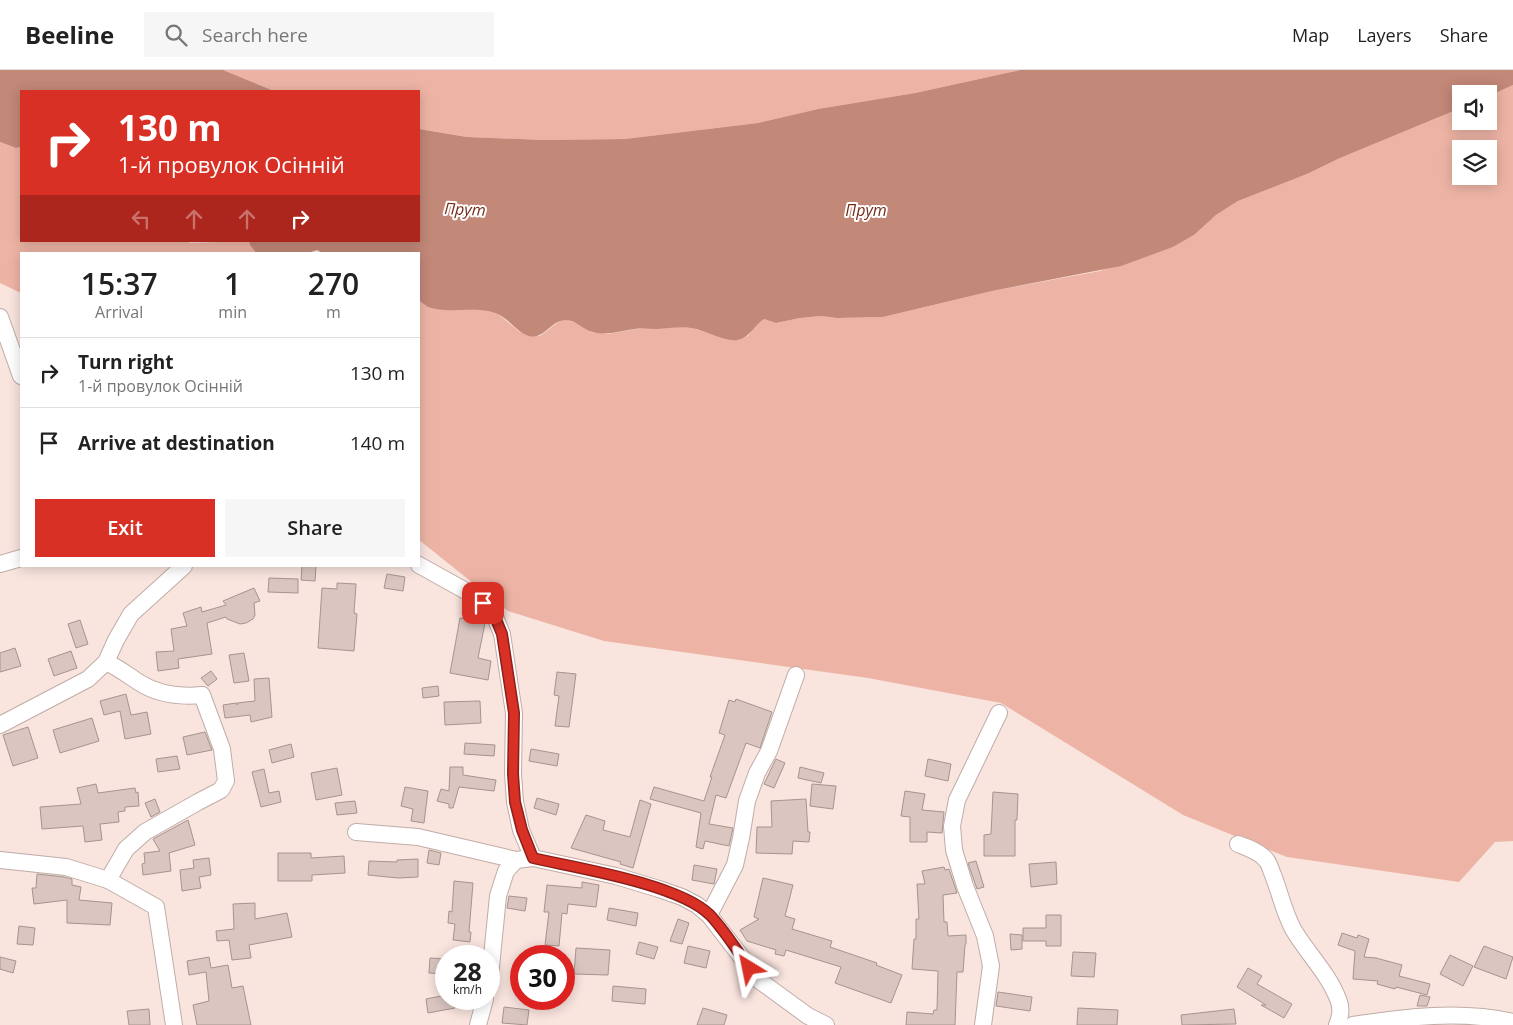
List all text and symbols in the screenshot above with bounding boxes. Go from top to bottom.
search box [144,12,494,57]
text: Beeline [25,18,114,51]
icon: search [162,21,190,49]
text: Search here [202,22,308,48]
text: Map [1292,23,1329,47]
text: Layers [1357,23,1412,47]
text: Share [1440,23,1488,47]
map controls [1452,85,1497,185]
button: sound [1452,85,1497,130]
text: 130 m [118,104,222,151]
icon: right [35,110,100,175]
button: layers [1452,140,1497,185]
text: 1-й провулок Осінній [118,149,345,179]
water label: Прут [444,197,486,221]
water label: Прут [845,199,887,221]
icon: left [127,205,155,233]
icon: ahead [180,205,208,233]
icon: ahead [233,205,261,233]
icon: right [286,205,314,233]
text: 15:37 [81,263,158,304]
text: 1 [224,263,241,304]
text: 270 [308,263,359,304]
text: Arrival [95,301,143,323]
text: min [218,301,247,323]
text: m [326,301,341,323]
text: Turn right [78,349,173,375]
icon: right [35,359,63,387]
text: 130 m [350,360,405,386]
text: 1-й провулок Осінній [78,375,243,397]
icon: arrive [35,429,63,457]
text: Arrive at destination [78,430,275,456]
text: 140 m [350,430,405,456]
button: Exit [35,499,215,557]
button: Share [225,499,405,557]
pin [462,582,504,624]
icon: arrive [469,589,497,617]
position arrow [722,941,774,993]
speed limit sign: 30 [510,945,575,1010]
text: 28 [453,954,482,988]
text: km/h [453,981,482,998]

